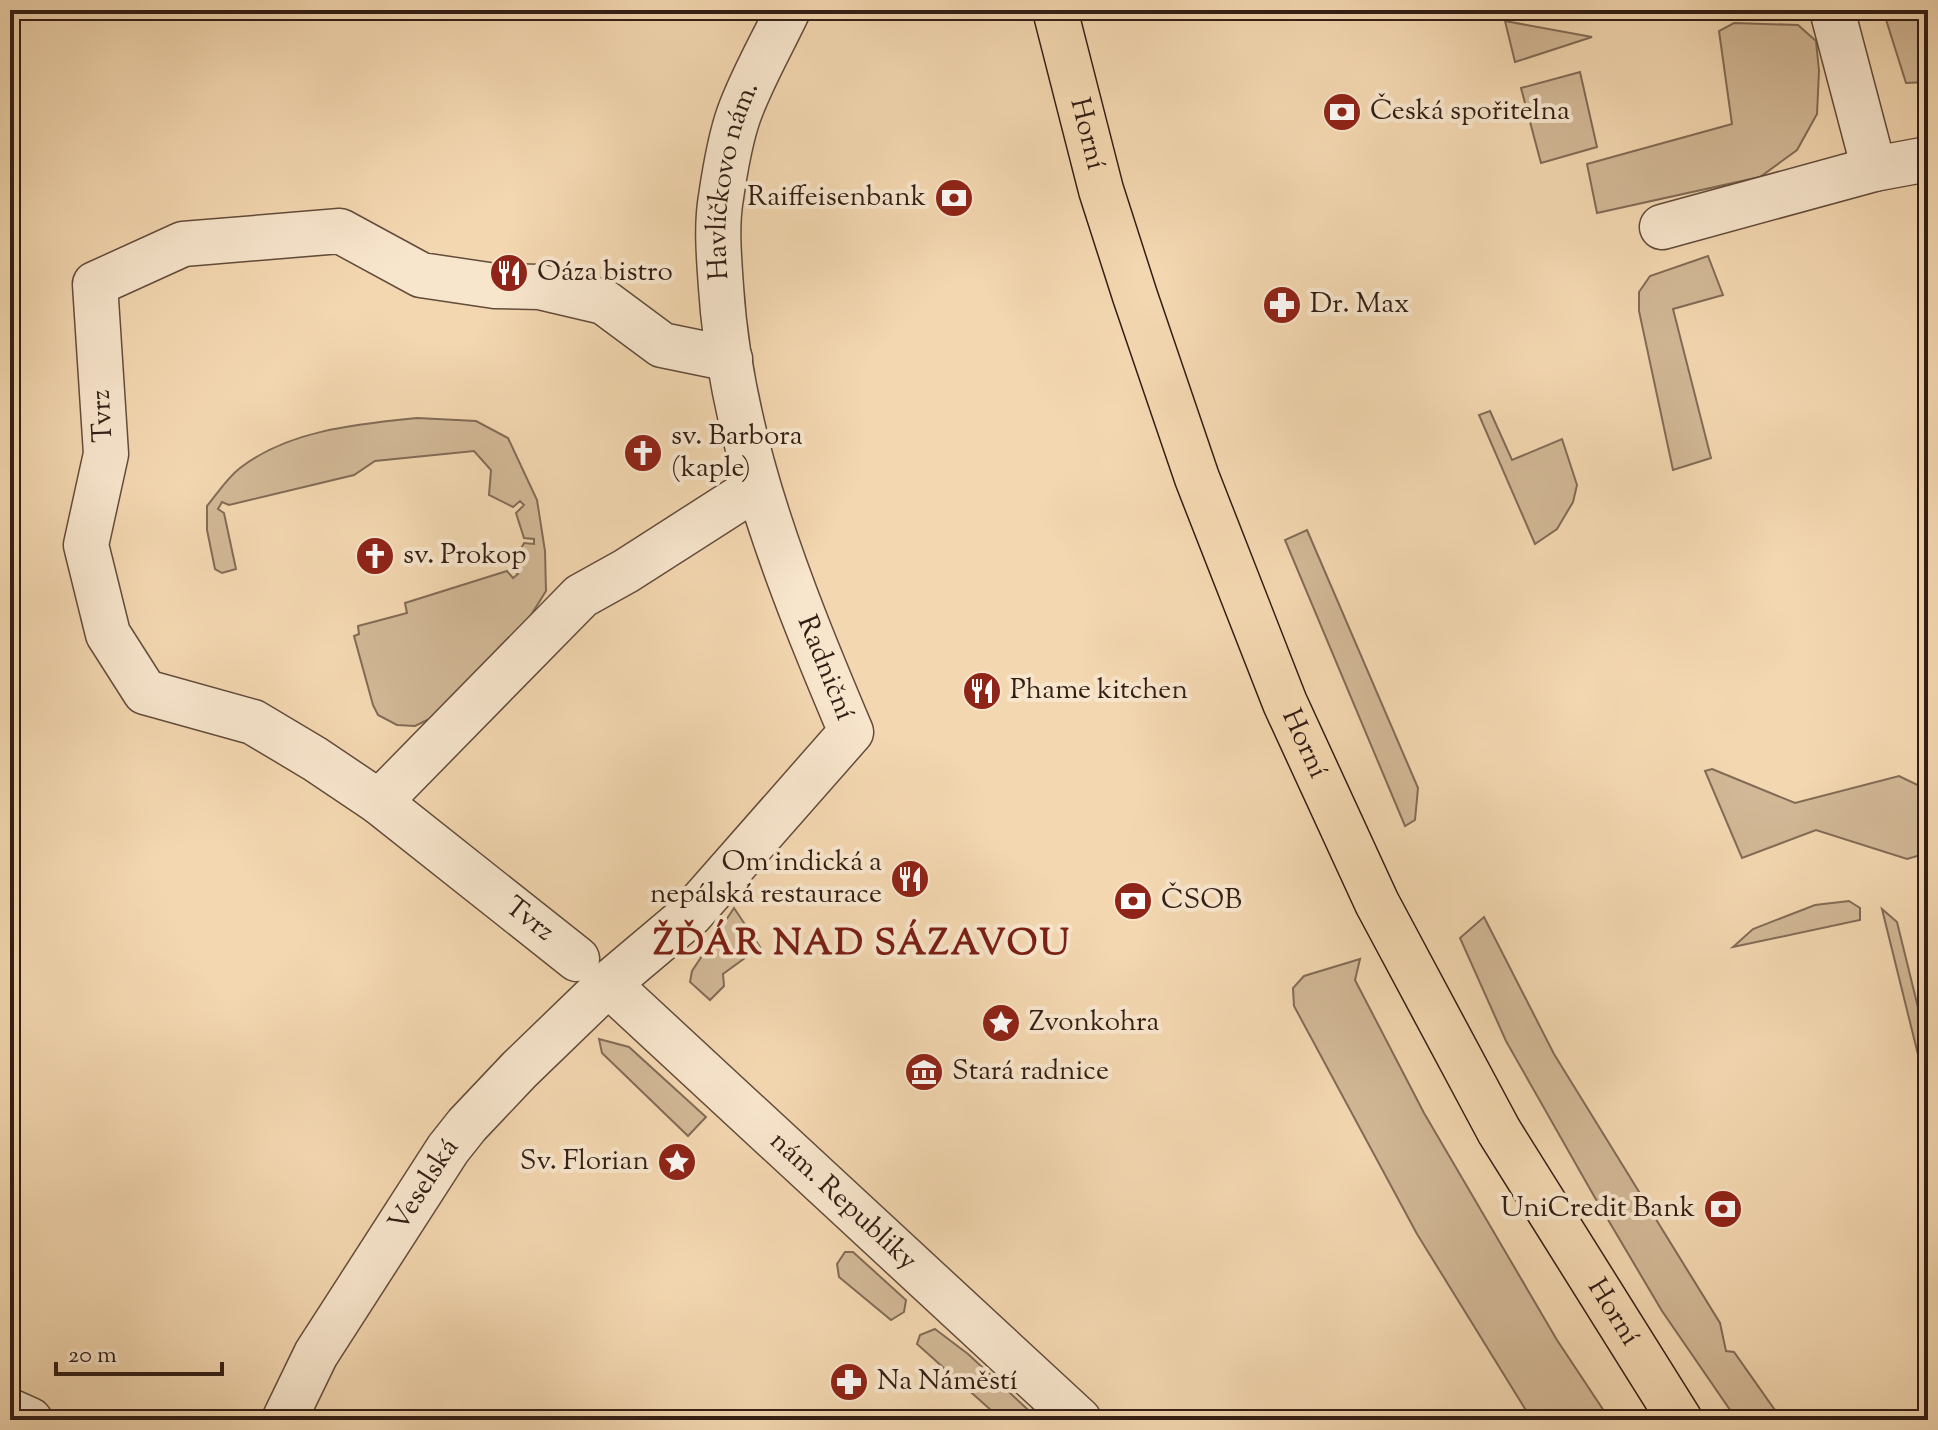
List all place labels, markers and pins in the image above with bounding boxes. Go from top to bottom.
bank icon: Česká spořitelna [1321,91,1363,133]
place label: Česká spořitelna [1370,92,1570,132]
bank icon: Raiffeisenbank [933,177,975,219]
place label: Raiffeisenbank [747,178,926,218]
restaurant icon: Oáza bistro [488,252,530,294]
place label: Oáza bistro [537,253,673,293]
pharmacy icon: Dr. Max [1261,284,1303,326]
place label: Dr. Max [1310,285,1409,325]
place label: sv. Barbora (kaple) [671,417,803,489]
church icon: sv. Barbora (kaple) [622,432,664,474]
church icon: sv. Prokop [354,535,396,577]
place label: sv. Prokop [403,536,527,576]
restaurant icon: Phame kitchen [961,670,1003,712]
place label: Phame kitchen [1010,671,1188,711]
place label: Om indická a nepálská restaurace [650,843,882,915]
restaurant icon: Om indická a nepálská restaurace [889,858,931,900]
bank icon: ČSOB [1112,880,1154,922]
place label: ČSOB [1161,881,1242,921]
place icon: Zvonkohra [980,1002,1022,1044]
place label: Zvonkohra [1029,1003,1160,1043]
museum icon: Stará radnice [903,1051,945,1093]
place label: Stará radnice [952,1052,1109,1092]
place icon: Sv. Florian [656,1141,698,1183]
place label: Sv. Florian [520,1142,649,1182]
bank icon: UniCredit Bank [1702,1188,1744,1230]
place label: UniCredit Bank [1501,1189,1695,1229]
pharmacy icon: Na Náměstí [828,1361,870,1403]
place label: Na Náměstí [877,1362,1018,1402]

